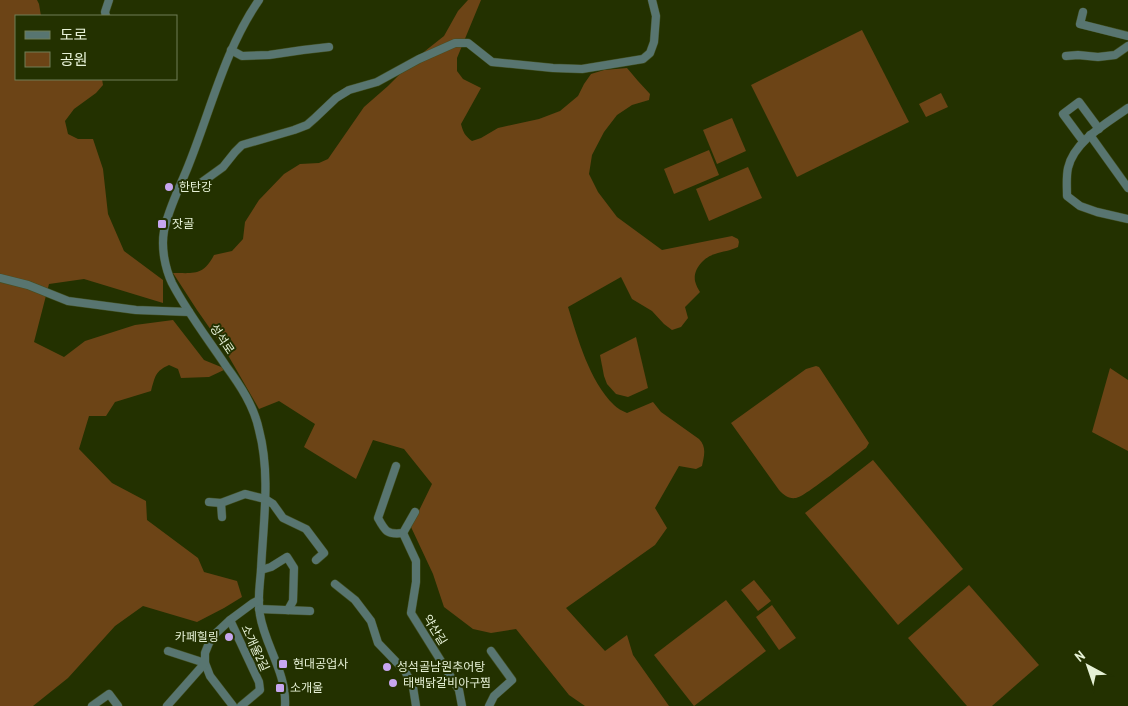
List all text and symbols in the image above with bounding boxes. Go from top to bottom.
legend [15,15,178,80]
text: 도로 [60,24,88,45]
text: 공원 [60,49,88,70]
place label: 한탄강 [179,179,212,195]
marker: 한탄강 [163,181,175,193]
place label: 잣골 [172,216,194,232]
marker: 잣골 [156,218,168,230]
street label: 성석로 [206,321,238,357]
street label: 약산길 [419,612,451,648]
street label: 소개울2길 [237,622,273,674]
place label: 카페힐링 [175,629,219,645]
marker: 카페힐링 [223,631,235,643]
north arrow [1063,641,1113,691]
text: N [1071,646,1089,666]
place label: 현대공업사 [293,656,348,672]
marker: 현대공업사 [277,658,289,670]
place label: 성석골남원추어탕 [397,659,485,675]
marker: 성석골남원추어탕 [381,661,393,673]
place label: 태백닭갈비아구찜 [403,675,491,691]
marker: 태백닭갈비아구찜 [387,677,399,689]
place label: 소개울 [290,680,323,696]
marker: 소개울 [274,682,286,694]

